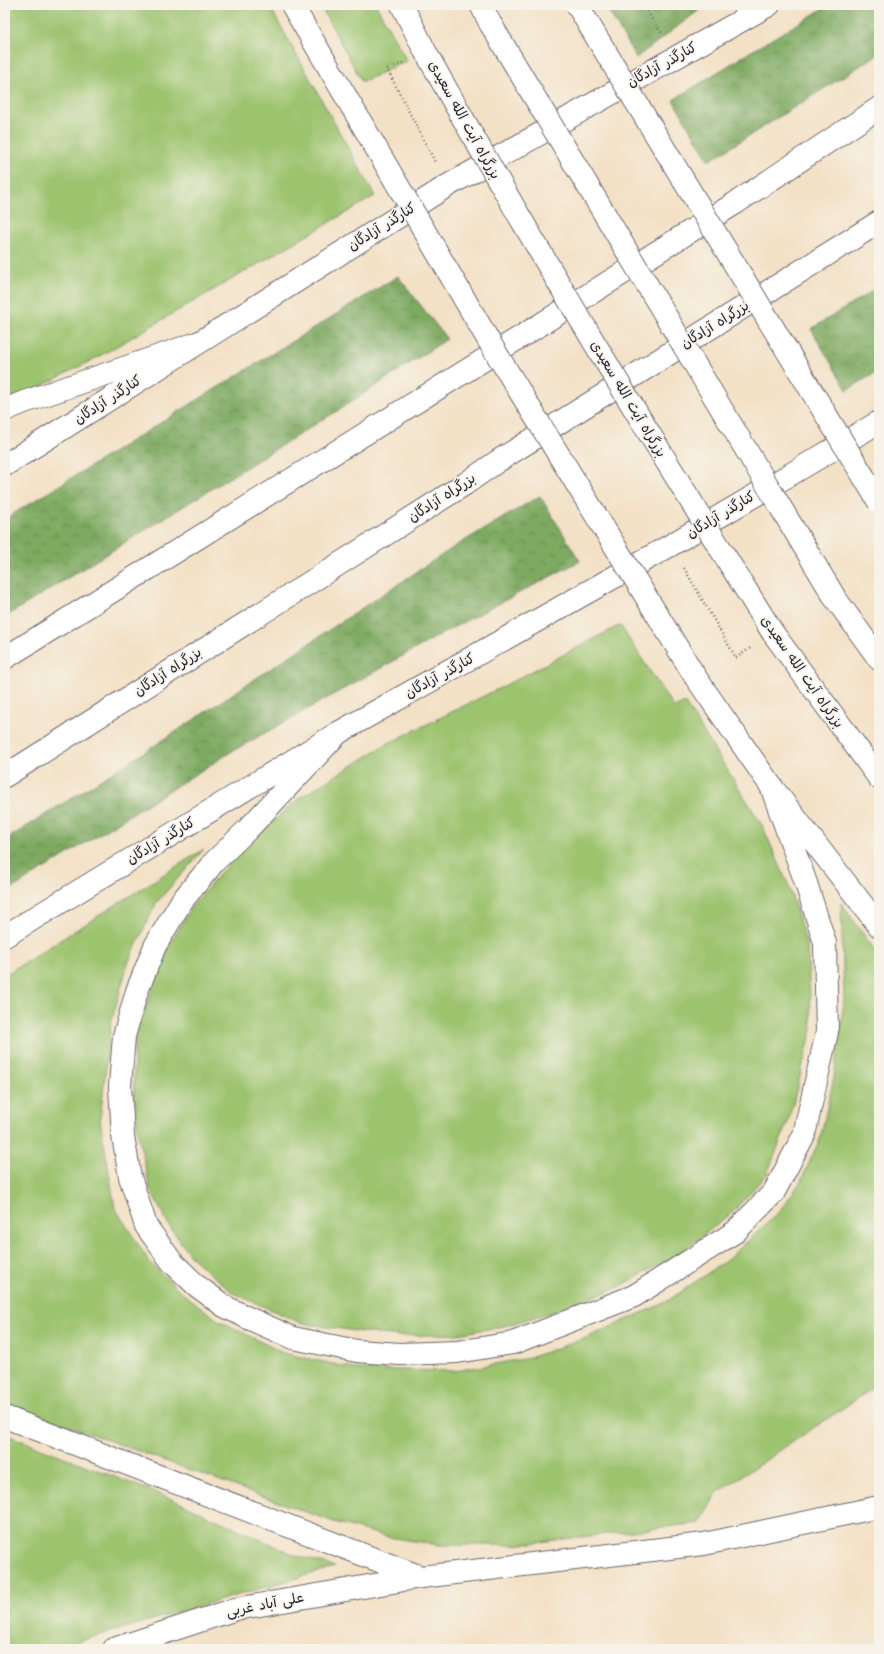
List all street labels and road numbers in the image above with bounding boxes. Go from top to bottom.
street label: کنارگذر آزادگان [623,37,701,93]
street label: بزرگراه آیت الله سعیدی [422,56,506,184]
street label: کنارگذر آزادگان [343,197,421,257]
street label: بزرگراه آزادگان [676,295,754,355]
street label: بزرگراه آیت الله سعیدی [584,336,672,462]
street label: کنارگذر آزادگان [70,370,146,430]
street label: بزرگراه آزادگان [404,468,480,528]
street label: کنارگذر آزادگان [682,486,760,544]
street label: بزرگراه آیت الله سعیدی [755,611,849,733]
street label: بزرگراه آزادگان [130,642,206,702]
street label: کنارگذر آزادگان [401,648,479,704]
street label: کنارگذر آزادگان [122,812,200,870]
street label: علی آباد غربی [224,1587,306,1623]

